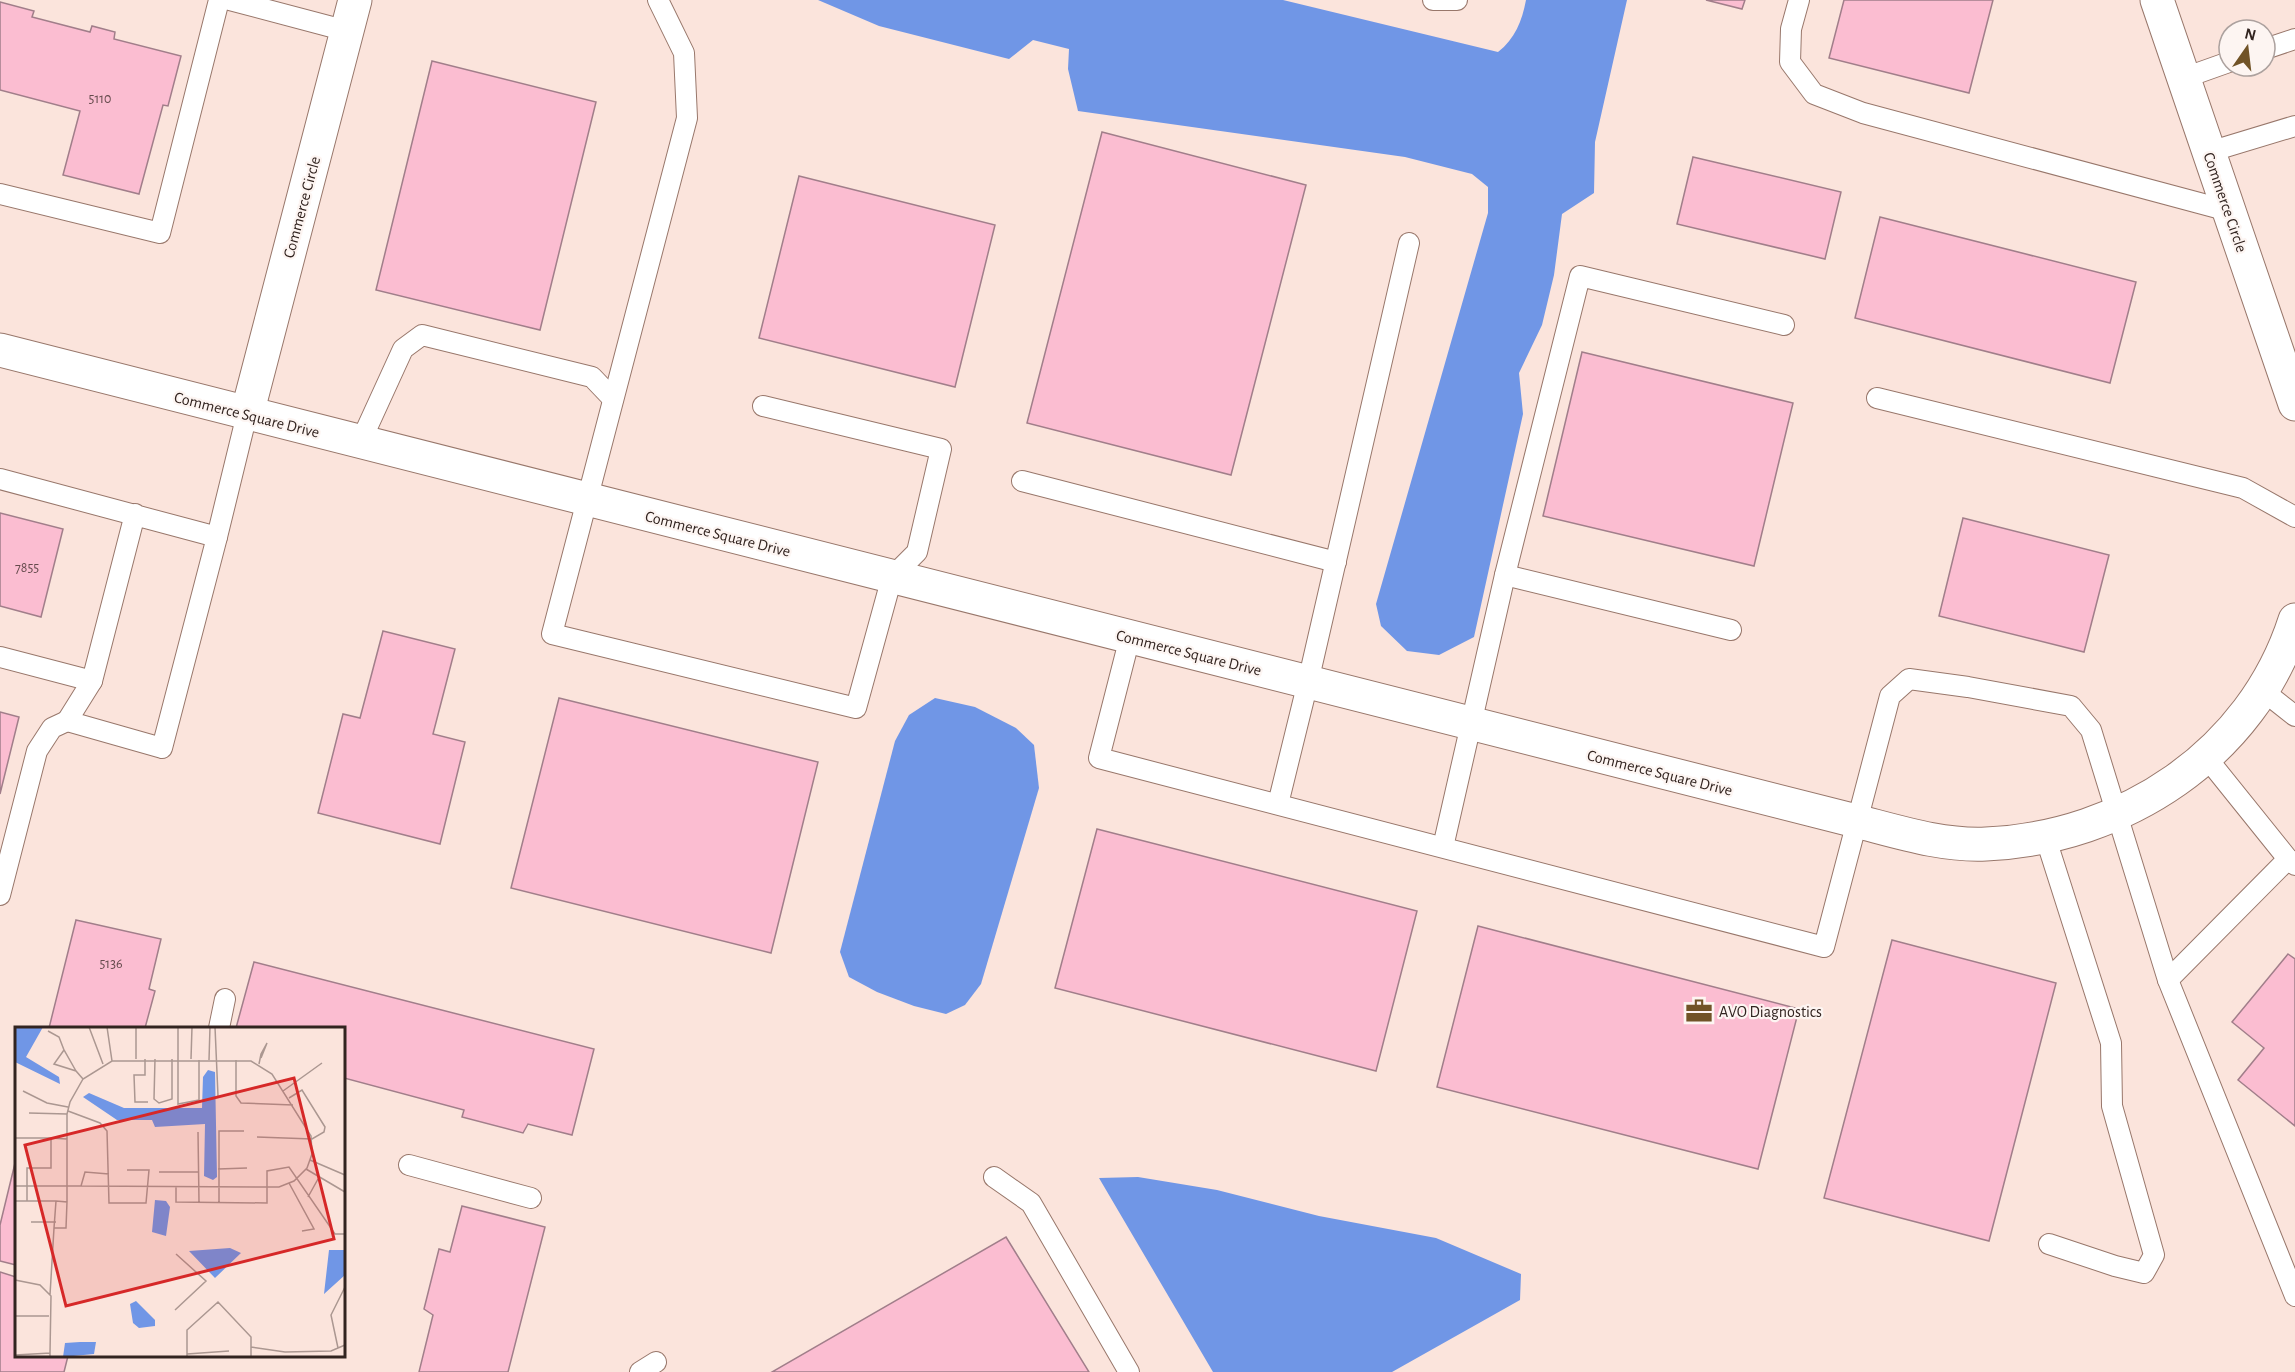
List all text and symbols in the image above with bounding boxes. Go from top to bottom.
north arrow [2217,18,2277,78]
text: N [2243,25,2258,44]
house number: 5110 [89,92,111,106]
street label: Commerce Circle [2200,150,2250,254]
street label: Commerce Circle [281,155,323,260]
street label: Commerce Square Drive [172,389,321,441]
street label: Commerce Square Drive [643,508,792,560]
house number: 7855 [15,561,39,575]
street label: Commerce Square Drive [1114,627,1263,679]
street label: Commerce Square Drive [1585,747,1734,799]
house number: 5136 [99,957,123,971]
office icon: AVO Diagnostics [1684,996,1714,1026]
place label: AVO Diagnostics [1719,1004,1822,1020]
inset map [15,1027,345,1357]

